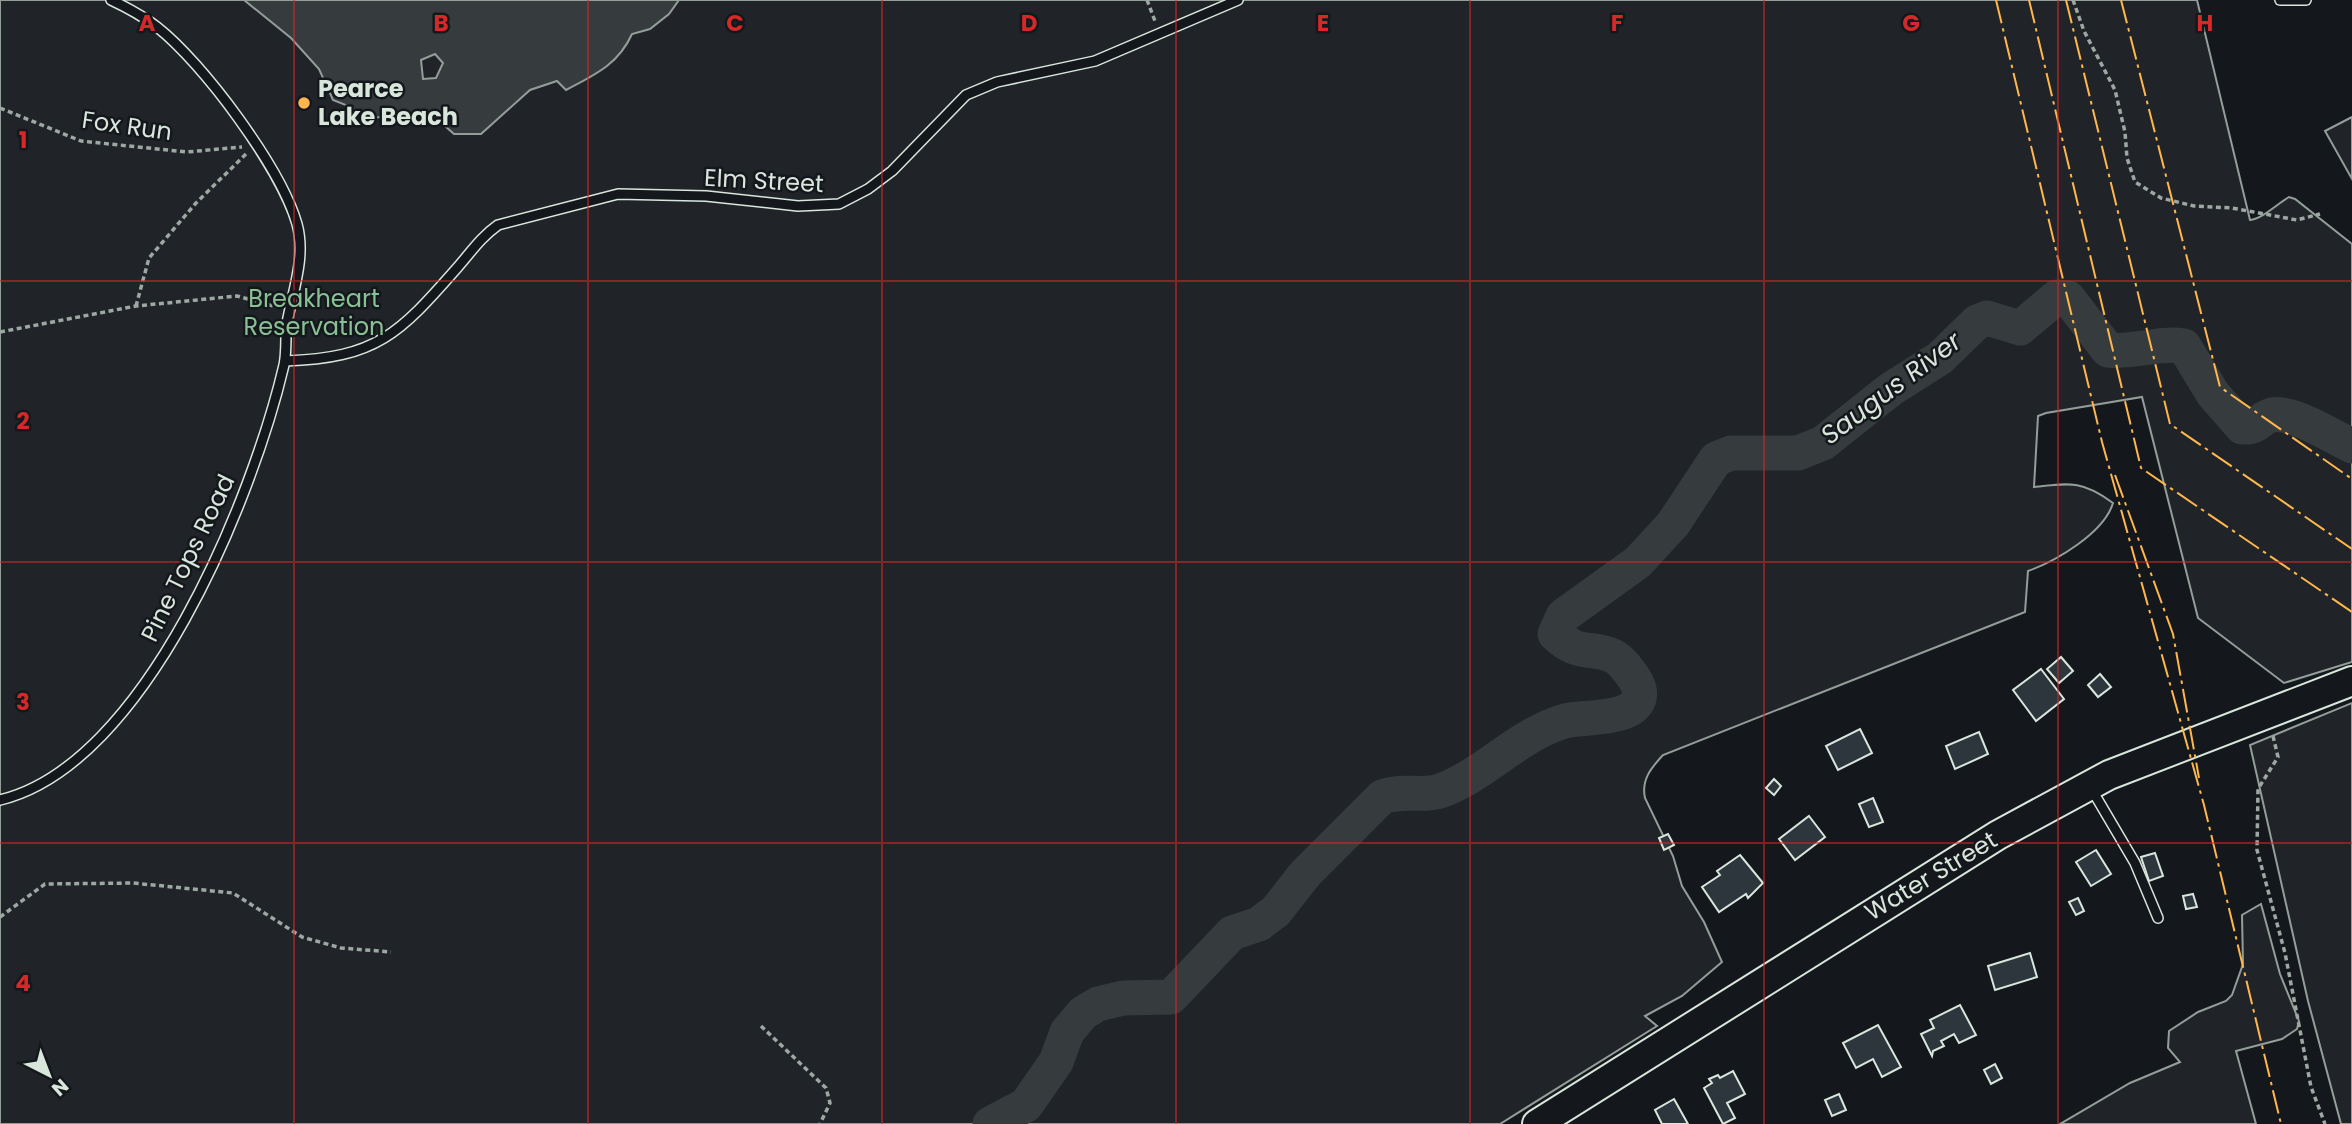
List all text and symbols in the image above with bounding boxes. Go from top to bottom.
text: A [139,7,156,39]
text: B [433,7,449,39]
text: C [726,7,744,39]
text: D [1021,7,1037,39]
text: E [1317,7,1329,39]
text: F [1611,7,1623,39]
text: G [1902,7,1920,39]
text: H [2197,7,2213,39]
place label: Pearce Lake Beach [318,72,458,133]
marker: Pearce Lake Beach [296,95,312,111]
street label: Fox Run [80,103,174,148]
text: 1 [19,124,27,156]
street label: Elm Street [703,161,825,200]
park label: Breakheart Reservation [244,282,384,343]
water label: Saugus River [1813,322,1970,453]
text: 2 [16,405,30,437]
street label: Pine Tops Road [133,469,242,647]
text: 3 [16,686,30,718]
street label: Water Street [1858,823,2003,928]
text: 4 [15,967,31,999]
north arrow [14,1040,84,1110]
text: N [46,1072,74,1102]

